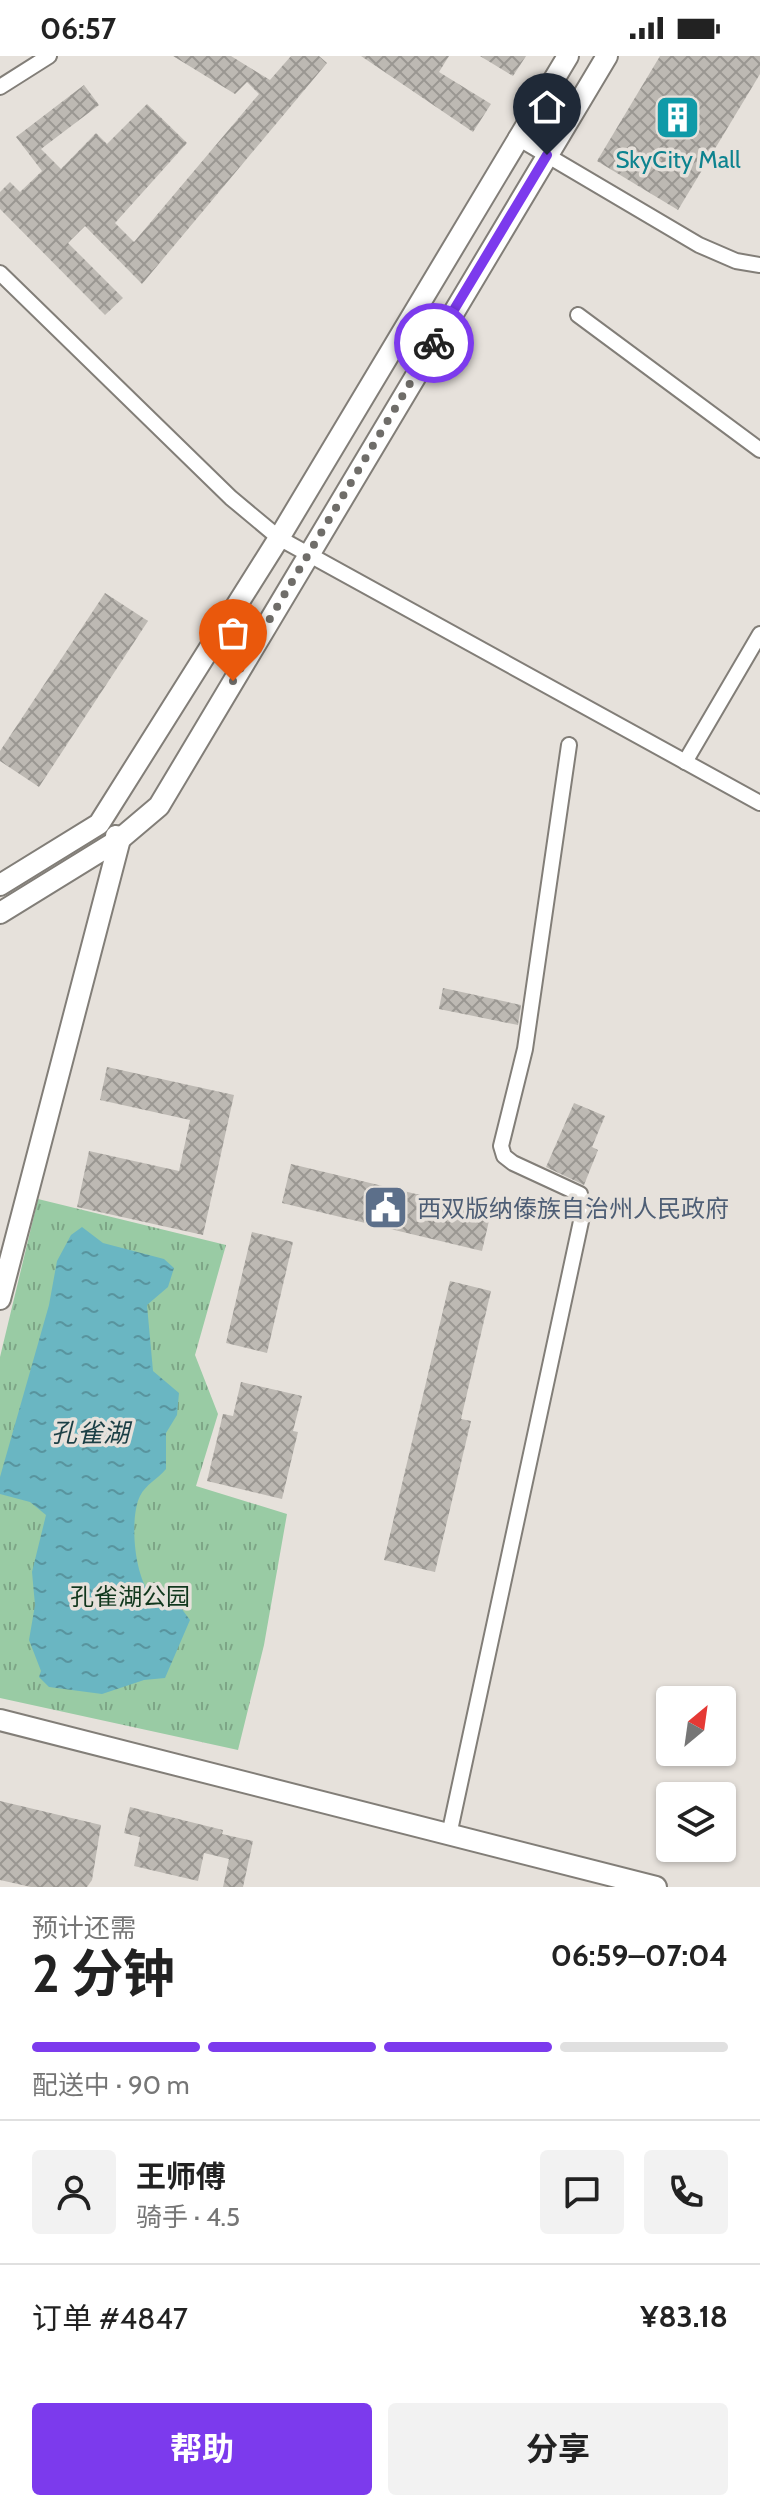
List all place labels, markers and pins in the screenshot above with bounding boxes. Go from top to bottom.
pin [513,73,581,155]
building icon: SkyCity Mall [654,93,702,141]
place label: SkyCity Mall [615,145,741,174]
pin [199,599,267,681]
public building icon: 西双版纳傣族自治州人民政府 [362,1184,410,1232]
place label: 西双版纳傣族自治州人民政府 [417,1194,729,1223]

